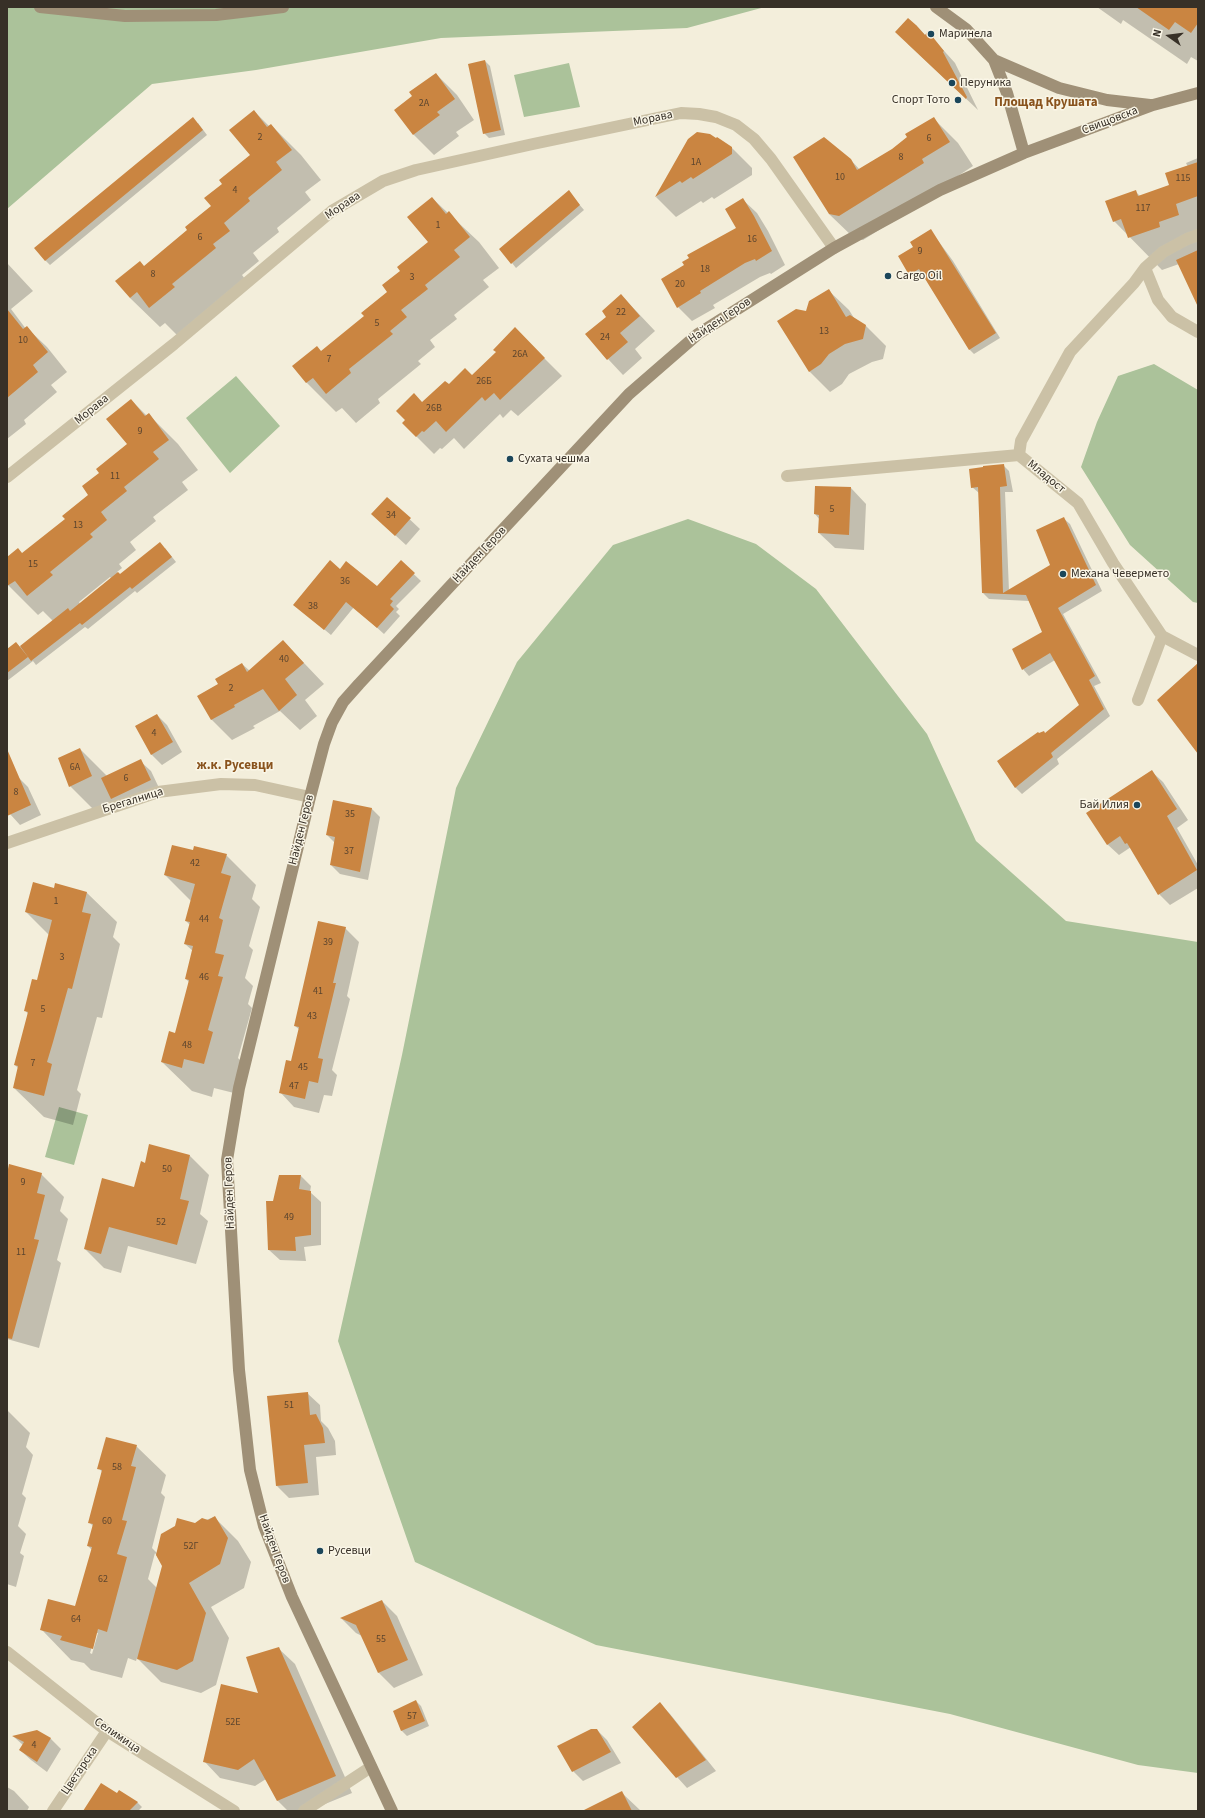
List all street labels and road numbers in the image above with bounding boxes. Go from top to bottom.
street label: Свищовска [1080,104,1140,138]
street label: Морава [632,108,674,130]
street label: Морава [322,189,364,223]
street label: Найден Геров [686,295,754,347]
street label: Морава [72,392,112,428]
street label: Младост [1024,457,1068,497]
street label: Найден Геров [450,524,510,586]
street label: Брегалница [101,785,165,817]
street label: Найден Геров [286,793,318,867]
street label: Найден Геров [222,1157,238,1229]
street label: Найден Геров [255,1513,293,1585]
street label: Селимица [91,1715,143,1757]
street label: Цветарска [59,1744,101,1798]

